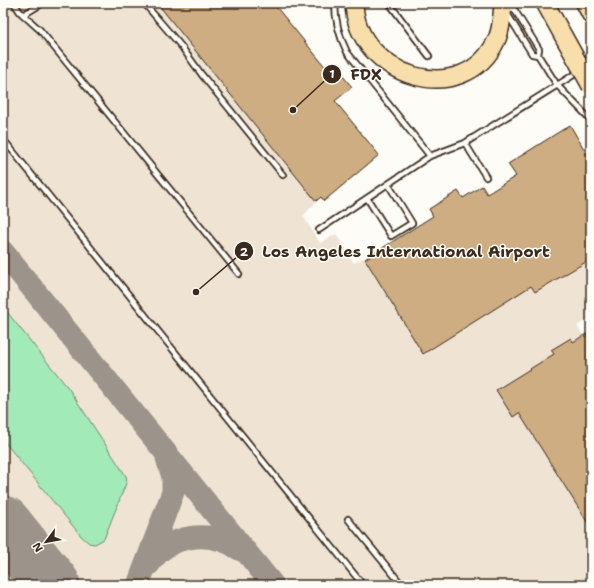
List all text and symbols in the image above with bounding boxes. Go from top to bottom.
callout: FDX [322,60,389,88]
text: FDX [350,64,382,85]
text: 1 [329,66,335,82]
callout: Los Angeles International Airport [234,237,557,265]
text: Los Angeles International Airport [262,241,550,262]
text: 2 [240,244,249,260]
north arrow [26,522,66,562]
text: N [29,539,47,555]

